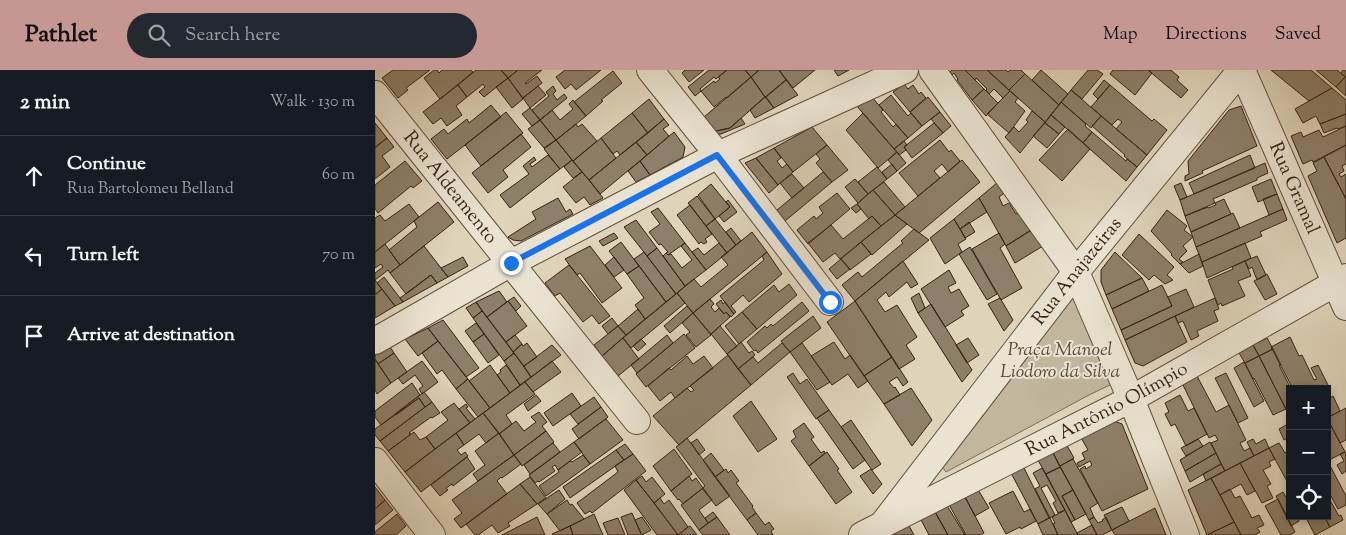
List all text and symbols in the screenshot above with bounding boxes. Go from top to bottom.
search box [127,13,477,58]
text: Pathlet [25,18,97,52]
icon: search [145,21,173,49]
text: Search here [185,22,280,49]
text: Map [1103,22,1138,48]
text: Directions [1166,22,1247,48]
text: Saved [1275,22,1321,48]
text: 2 min [20,88,70,118]
text: Walk · 130 m [270,91,355,114]
street label: Rua Aldeamento [396,125,504,250]
street label: Rua Gramal [1262,138,1326,238]
text: Continue [67,151,146,178]
icon: ahead [20,162,48,190]
text: 60 m [322,164,355,187]
text: Rua Bartolomeu Belland [67,178,234,201]
street label: Rua Anajazeiras [1026,212,1129,331]
icon: left [20,242,48,270]
text: Turn left [67,242,139,269]
text: 70 m [322,244,355,267]
route end [500,252,523,275]
route start [819,291,842,314]
icon: arrive [20,322,48,350]
text: Arrive at destination [67,322,235,349]
park label: Praça Manoel Liodoro da Silva [1000,337,1120,386]
street label: Rua Antônio Olímpio [1021,356,1193,464]
map controls [1286,385,1331,520]
button: + [1286,385,1331,430]
button: − [1286,430,1331,475]
button: locate [1286,475,1331,520]

